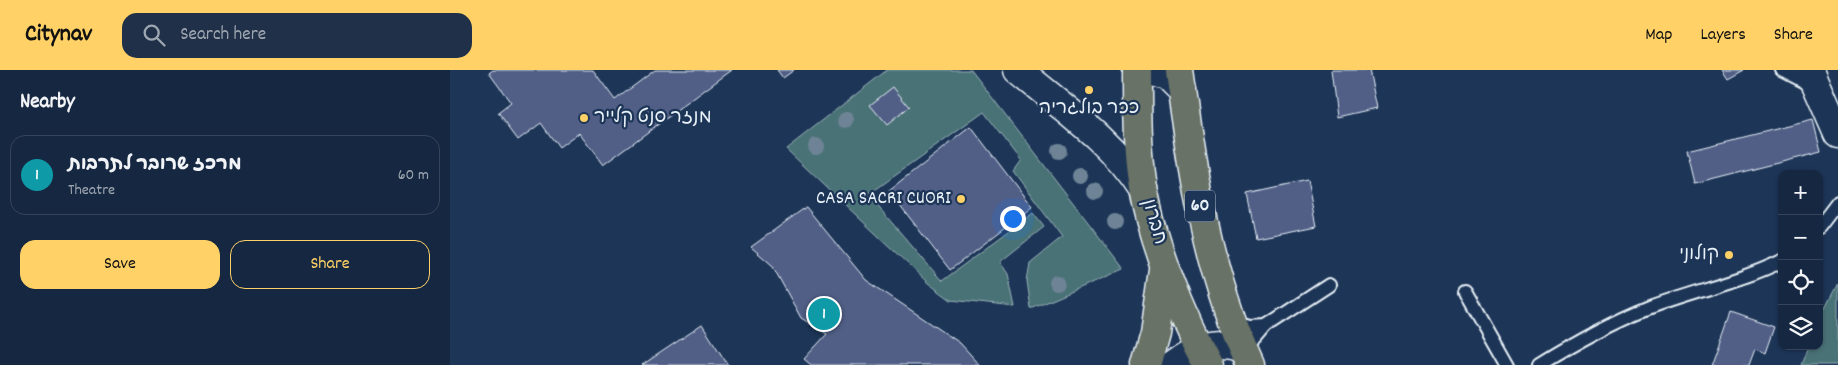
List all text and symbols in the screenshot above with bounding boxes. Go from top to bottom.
search box [122,13,472,58]
text: Citynav [25,18,92,52]
icon: search [140,21,168,49]
text: Search here [180,22,266,49]
text: Map [1645,23,1672,48]
text: Layers [1700,23,1746,48]
text: Share [1774,23,1813,48]
marker: ככר בולגריה [1083,84,1095,96]
text: Nearby [20,88,75,118]
place label: ככר בולגריה [1039,96,1139,123]
place label: מנזר סנט קלייר [594,105,712,132]
marker: מנזר סנט קלייר [578,112,590,124]
text: מרכז שרובר לתרבות [68,152,242,179]
text: 1 [35,164,39,187]
text: 60 m [398,164,429,187]
map controls [1778,170,1823,350]
button: + [1778,170,1823,215]
text: Theatre [68,179,115,202]
place label: CASA SACRI CUORI [816,186,951,213]
road number: 60 [1185,190,1215,222]
marker: CASA SACRI CUORI [955,193,967,205]
street label: חברון [1134,196,1172,248]
your location [1000,206,1026,232]
button: − [1778,215,1823,260]
button: Save [20,240,220,289]
button: Share [230,240,430,289]
place label: קולוני [1679,242,1719,269]
marker: קולוני [1723,249,1735,261]
button: locate [1778,260,1823,305]
pin: 1 [808,295,840,333]
button: layers [1778,305,1823,350]

